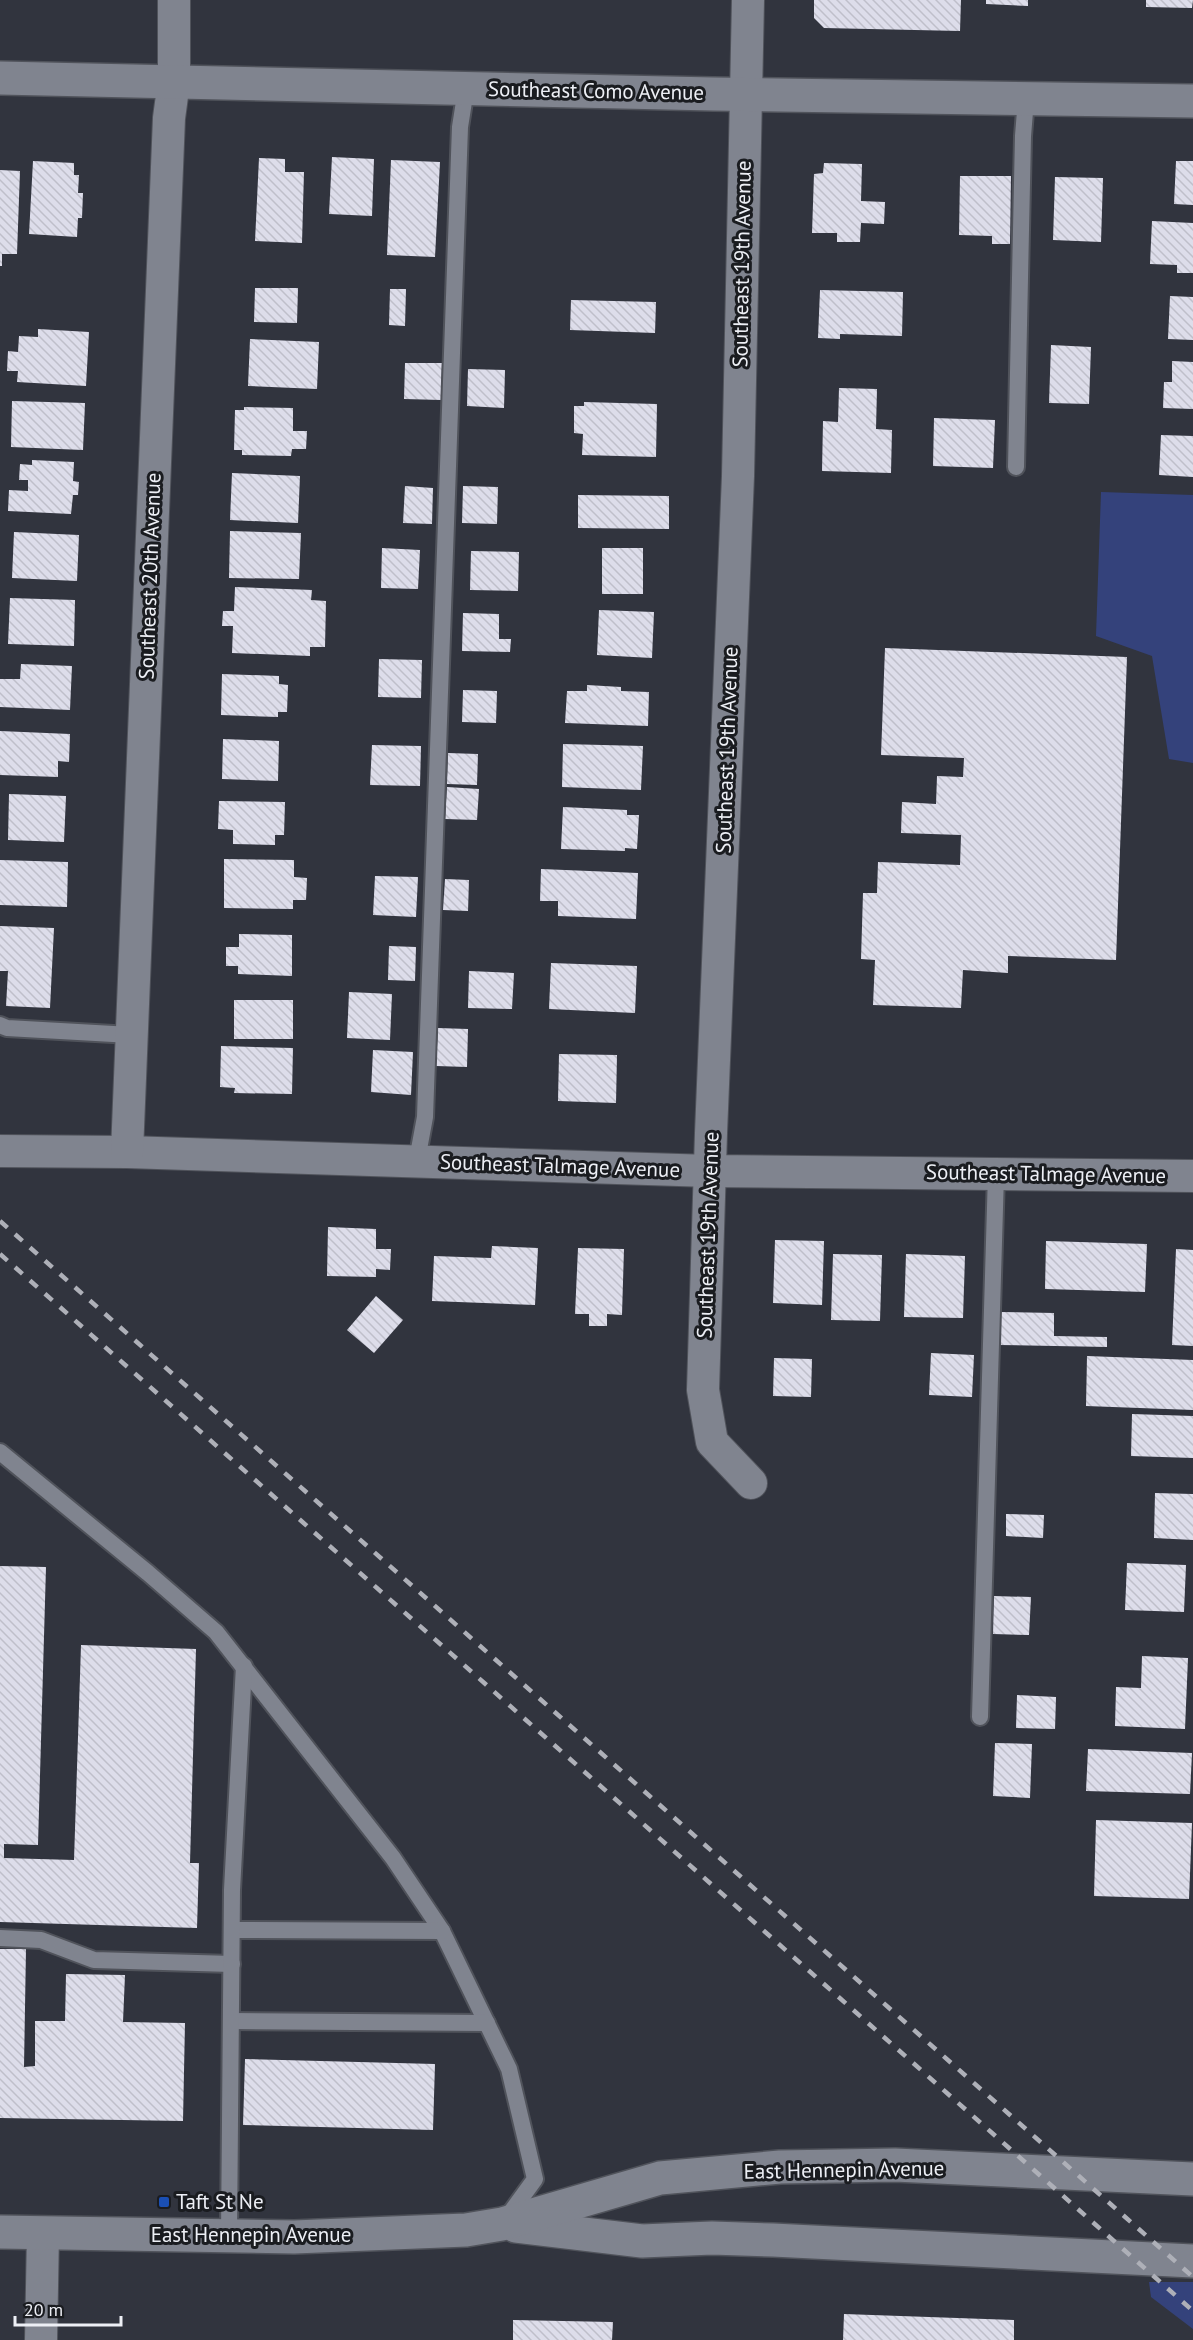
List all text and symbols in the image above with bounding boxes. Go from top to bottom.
street label: Southeast Como Avenue [488,75,704,106]
street label: Southeast 19th Avenue [726,160,757,368]
street label: Southeast 20th Avenue [132,472,167,680]
street label: Southeast 19th Avenue [709,646,744,854]
street label: Southeast 19th Avenue [690,1131,725,1339]
street label: Southeast Talmage Avenue [439,1148,681,1183]
street label: Southeast Talmage Avenue [926,1158,1166,1189]
street label: East Hennepin Avenue [743,2154,945,2185]
place label: Taft St Ne [176,2188,264,2215]
marker: Taft St Ne [157,2195,171,2209]
street label: East Hennepin Avenue [151,2221,351,2248]
scale bar [15,2289,122,2327]
text: 20 m [24,2298,63,2321]

